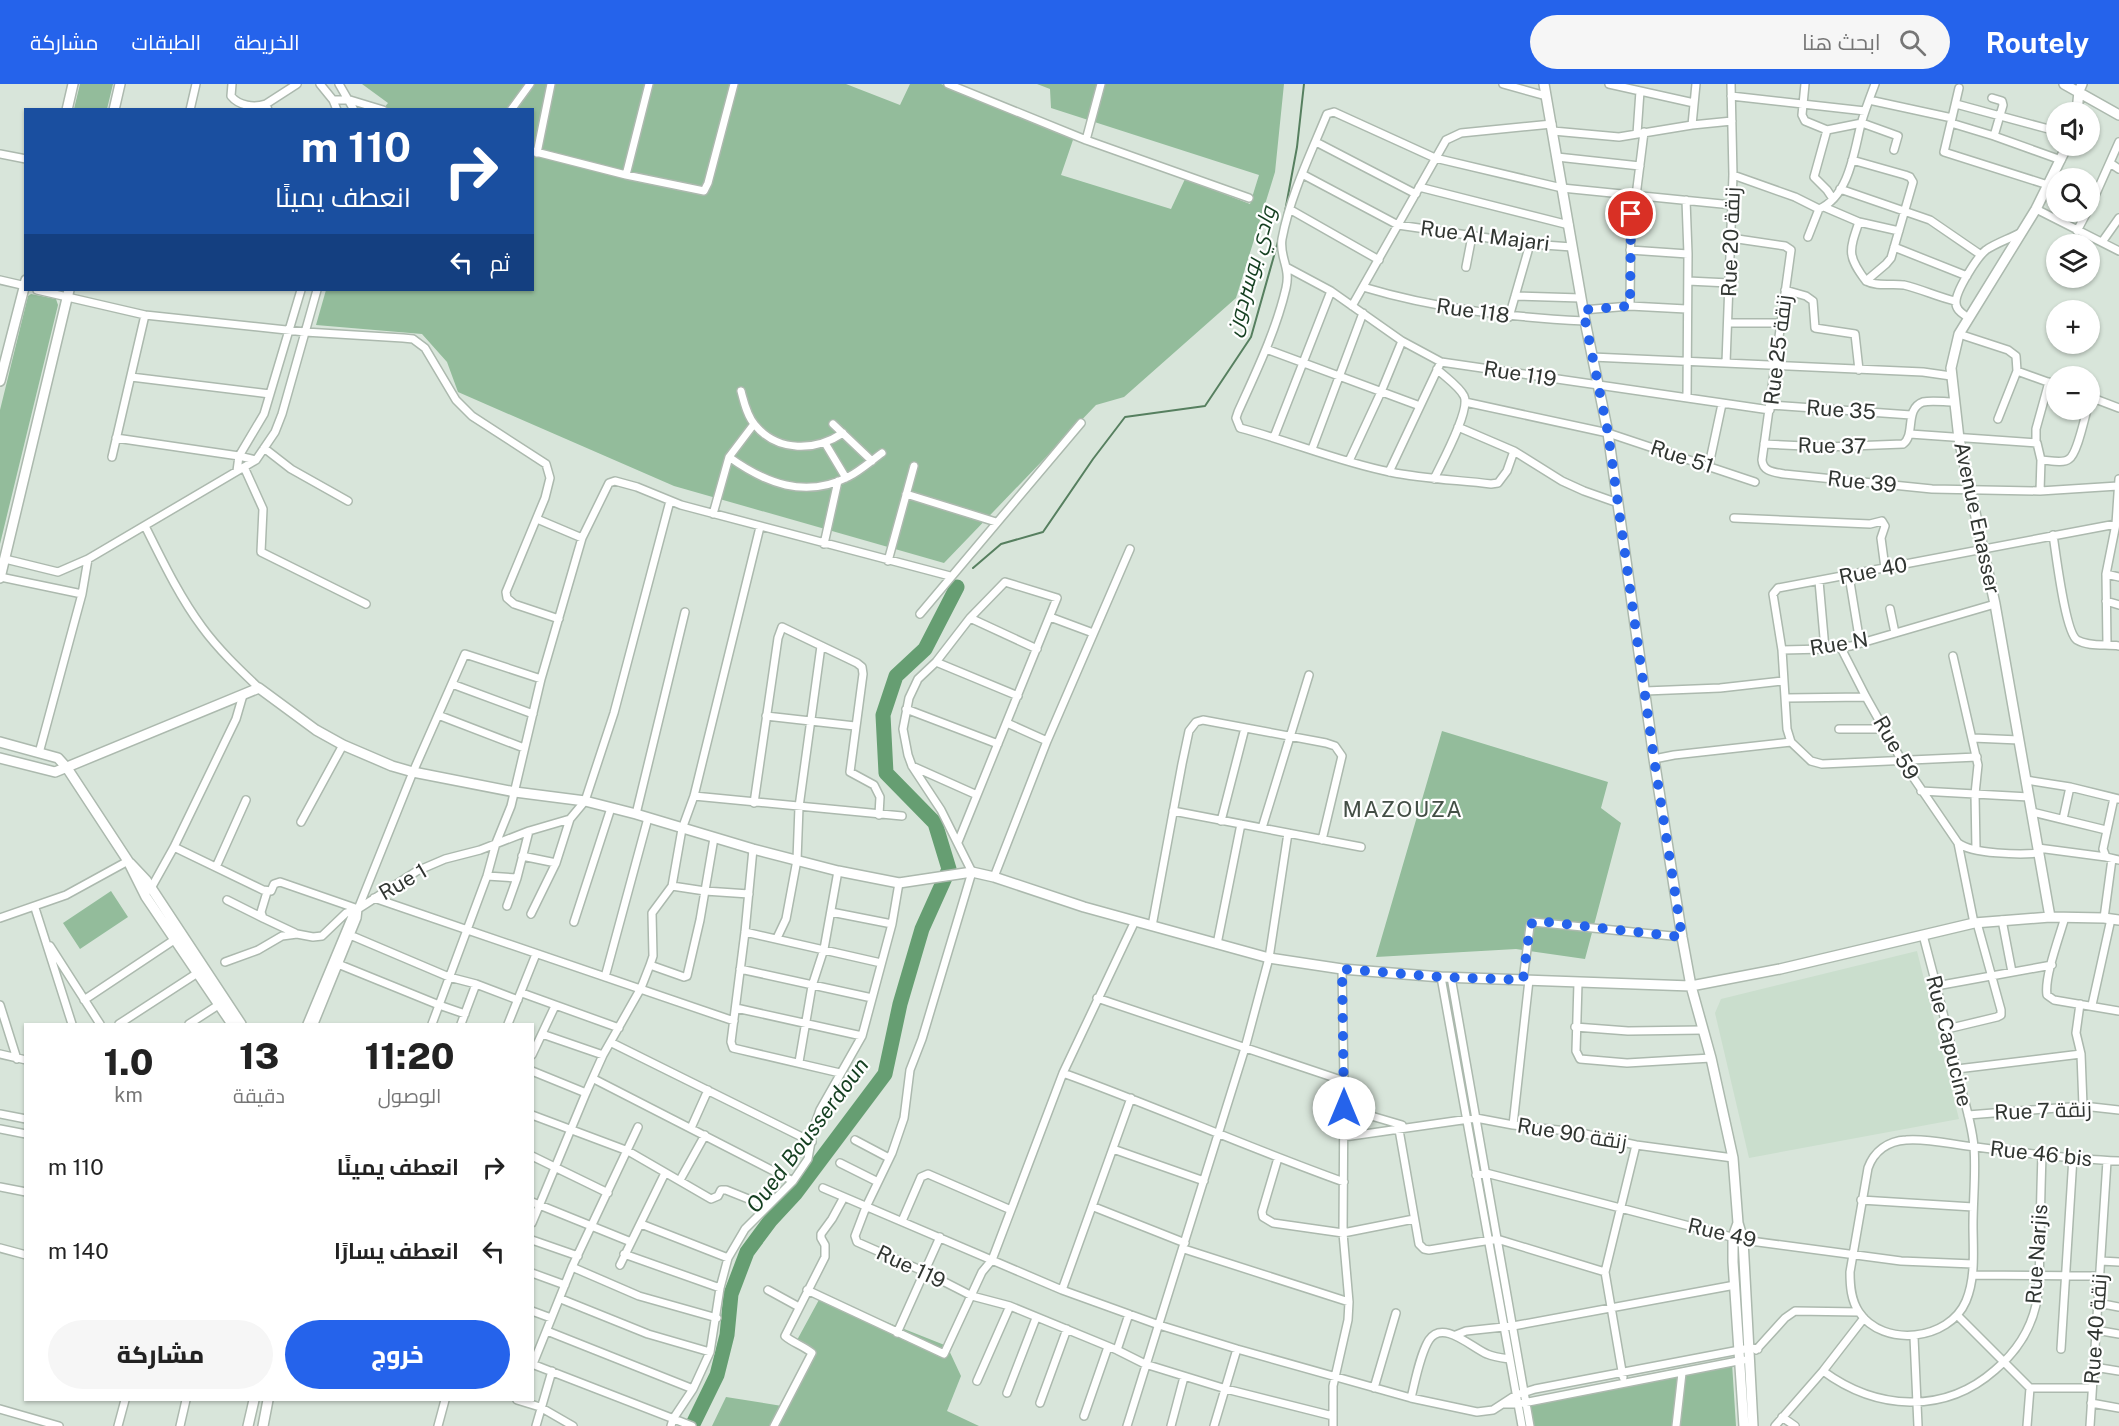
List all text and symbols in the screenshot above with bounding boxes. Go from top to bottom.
search box [1530,15,1950,69]
icon: search [1896,26,1929,59]
text: Routely [1986,26,2089,59]
text: ابحث هنا [1802,29,1881,55]
text: مشاركة [30,30,99,55]
text: الطبقات [132,30,201,55]
text: الخريطة [234,30,300,55]
map controls [2046,102,2100,420]
button: sound [2046,102,2100,156]
text: 110 m [301,122,411,171]
icon: right [432,132,510,210]
button: search [2046,168,2100,222]
text: انعطف يمينًا [275,181,411,213]
street label: Rue 20 زنقة [1716,186,1745,298]
pin [1605,188,1656,239]
icon: arrive [1614,197,1647,230]
water label: وادي بوسردون [1219,201,1286,340]
street label: Rue Al Majari [1419,215,1551,256]
button: layers [2046,234,2100,288]
icon: left [445,246,478,279]
text: ثم [490,250,510,276]
street label: Rue 118 [1435,293,1511,328]
street label: Rue 25 زنقة [1758,293,1797,406]
button: + [2046,300,2100,354]
street label: Rue 119 [1482,355,1558,392]
button: − [2046,366,2100,420]
street label: Rue 35 [1805,395,1877,424]
street label: Rue 37 [1798,432,1866,459]
street label: Rue 51 [1647,435,1717,478]
street label: Avenue Enasser [1949,440,2006,596]
street label: Rue 39 [1826,465,1898,498]
street label: Rue 40 [1837,552,1909,589]
street label: Rue N [1808,627,1870,660]
street label: Rue 59 [1868,711,1925,784]
district label: MAZOUZA [1343,796,1463,822]
street label: Rue 1 [374,858,431,905]
street label: Rue Capucine [1921,973,1978,1109]
text: 13 [239,1035,279,1077]
text: 11:20 [365,1035,454,1077]
text: 1.0 [104,1041,153,1083]
water label: Oued Bousserdoun [740,1052,874,1218]
position arrow [1312,1076,1376,1140]
text: km [114,1083,143,1107]
text: دقيقة [233,1084,285,1108]
text: الوصول [378,1084,441,1108]
street label: Rue 7 زنقة [1994,1096,2092,1125]
street label: Rue 90 زنقة [1515,1112,1629,1155]
street label: Rue 46 bis [1989,1136,2093,1171]
icon: right [477,1151,510,1184]
text: 110 m [48,1154,104,1180]
text: انعطف يمينًا [337,1154,459,1180]
street label: Rue Narjis [2021,1203,2052,1305]
street label: Rue 49 [1685,1213,1759,1252]
icon: left [477,1235,510,1268]
text: 140 m [48,1238,109,1264]
text: انعطف يسارًا [334,1238,459,1264]
street label: Rue 119 [873,1240,950,1293]
street label: Rue 40 زنقة [2079,1273,2112,1385]
button: مشاركة [48,1320,273,1389]
button: خروج [285,1320,510,1389]

